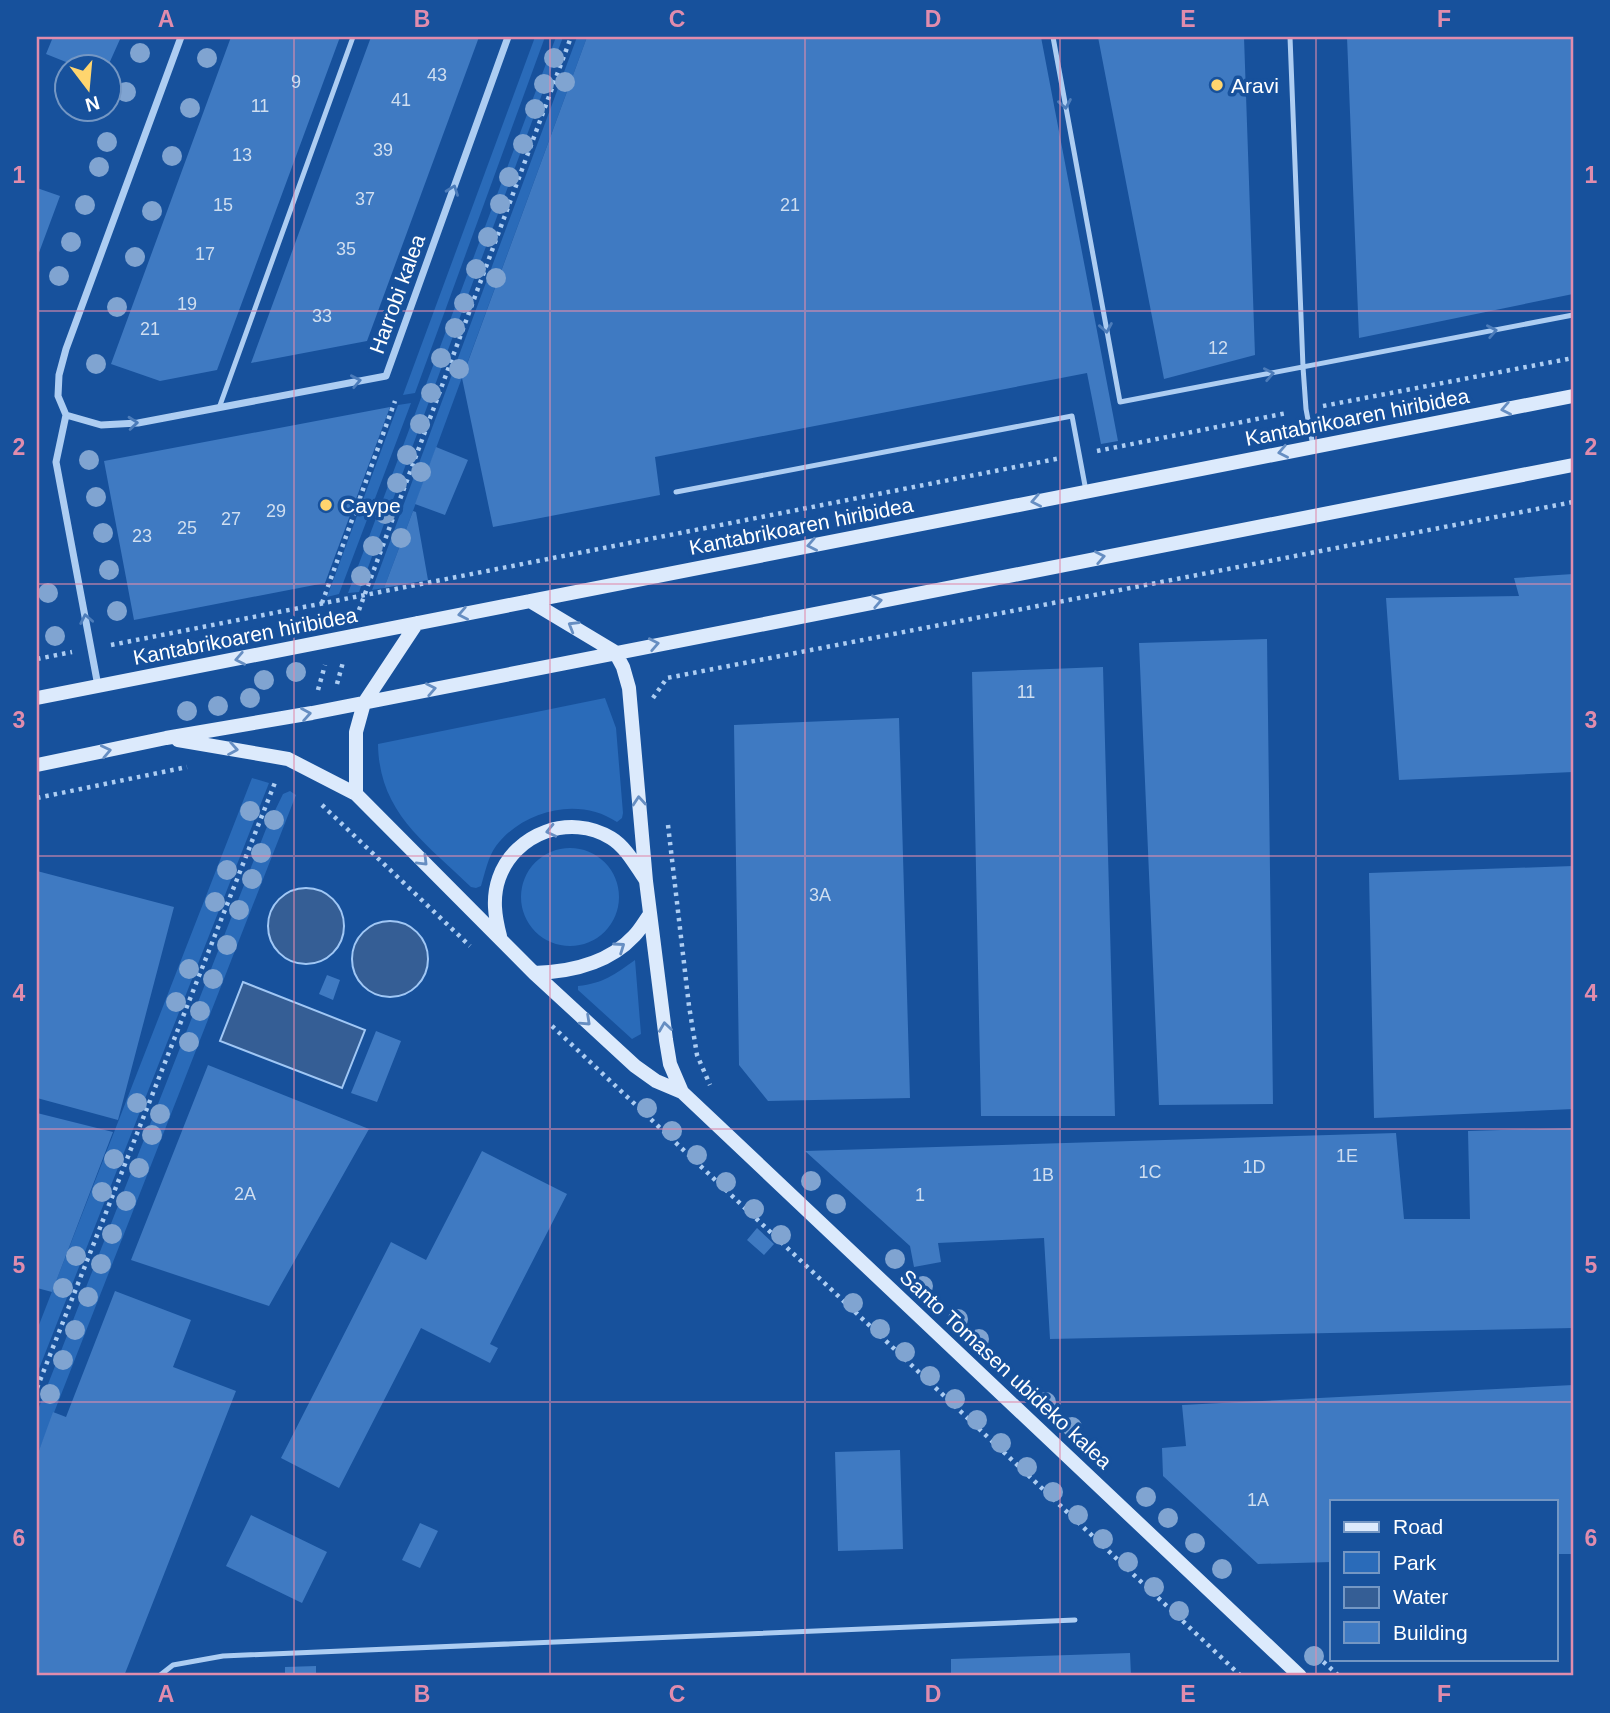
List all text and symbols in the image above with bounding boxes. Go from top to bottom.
text: A [158,6,174,32]
text: B [414,6,430,32]
text: C [669,6,685,32]
text: D [925,6,941,32]
text: E [1180,6,1196,32]
text: F [1437,6,1451,32]
north arrow [52,52,122,122]
house number: 43 [427,65,447,85]
house number: 9 [291,72,301,92]
place label: Aravi [1231,74,1279,97]
marker: Aravi [1209,77,1225,93]
house number: 41 [391,90,411,110]
text: N [83,92,102,116]
house number: 11 [251,96,269,116]
one-way arrow [1057,98,1072,110]
house number: 39 [373,140,393,160]
house number: 13 [232,145,252,165]
text: 1 [13,162,26,188]
text: 1 [1585,162,1598,188]
one-way arrow [445,185,459,197]
house number: 37 [355,189,375,209]
house number: 15 [213,195,233,215]
house number: 21 [780,195,800,215]
street label: Harrobi kalea [365,231,429,357]
house number: 35 [336,239,356,259]
house number: 17 [195,244,215,264]
house number: 19 [177,294,197,314]
house number: 33 [312,306,332,326]
house number: 21 [140,319,160,339]
one-way arrow [1098,322,1113,334]
one-way arrow [1486,324,1498,339]
house number: 12 [1208,338,1228,358]
one-way arrow [1263,367,1275,382]
one-way arrow [350,375,362,390]
street label: Kantabrikoaren hiribidea [1243,384,1471,450]
one-way arrow [1500,401,1512,416]
one-way arrow [127,415,139,430]
text: 2 [13,434,25,460]
text: 2 [1585,434,1597,460]
one-way arrow [1277,444,1289,459]
street label: Kantabrikoaren hiribidea [687,493,915,559]
one-way arrow [1030,493,1042,508]
place label: Caype [340,494,401,517]
marker: Caype [318,497,334,513]
house number: 29 [266,501,286,521]
house number: 27 [221,509,241,529]
house number: 25 [177,518,197,538]
house number: 23 [132,526,152,546]
one-way arrow [806,537,818,552]
one-way arrow [1094,550,1106,565]
one-way arrow [871,594,883,609]
street label: Kantabrikoaren hiribidea [131,603,359,669]
one-way arrow [457,605,469,620]
one-way arrow [79,613,94,625]
one-way arrow [567,622,580,635]
one-way arrow [648,638,660,653]
one-way arrow [235,651,246,666]
house number: 11 [1017,682,1035,702]
one-way arrow [425,683,437,698]
text: 3 [13,707,25,733]
one-way arrow [300,707,312,722]
text: 3 [1585,707,1597,733]
one-way arrow [227,741,239,756]
one-way arrow [100,744,112,759]
one-way arrow [632,795,647,806]
one-way arrow [545,822,557,837]
one-way arrow [415,853,428,866]
house number: 3A [809,885,831,905]
one-way arrow [612,942,625,955]
text: 4 [13,980,26,1006]
text: 4 [1585,980,1598,1006]
one-way arrow [578,1012,591,1025]
one-way arrow [657,1021,672,1033]
house number: 1E [1336,1146,1358,1166]
house number: 1D [1242,1157,1266,1177]
house number: 1C [1138,1162,1162,1182]
house number: 1B [1032,1165,1054,1185]
house number: 2A [234,1184,256,1204]
house number: 1 [915,1185,925,1205]
text: 5 [13,1252,26,1278]
text: 5 [1585,1252,1598,1278]
street label: Santo Tomasen ubideko kalea [895,1265,1117,1473]
house number: 1A [1247,1490,1269,1510]
legend [1330,1500,1558,1660]
text: Road [1393,1515,1443,1538]
text: 6 [13,1525,25,1551]
text: 6 [1585,1525,1597,1551]
text: Park [1393,1551,1437,1574]
text: Water [1393,1585,1448,1608]
text: Building [1393,1621,1468,1644]
text: A [158,1681,174,1707]
text: B [414,1681,430,1707]
text: C [669,1681,685,1707]
text: D [925,1681,941,1707]
text: E [1180,1681,1196,1707]
text: F [1437,1681,1451,1707]

